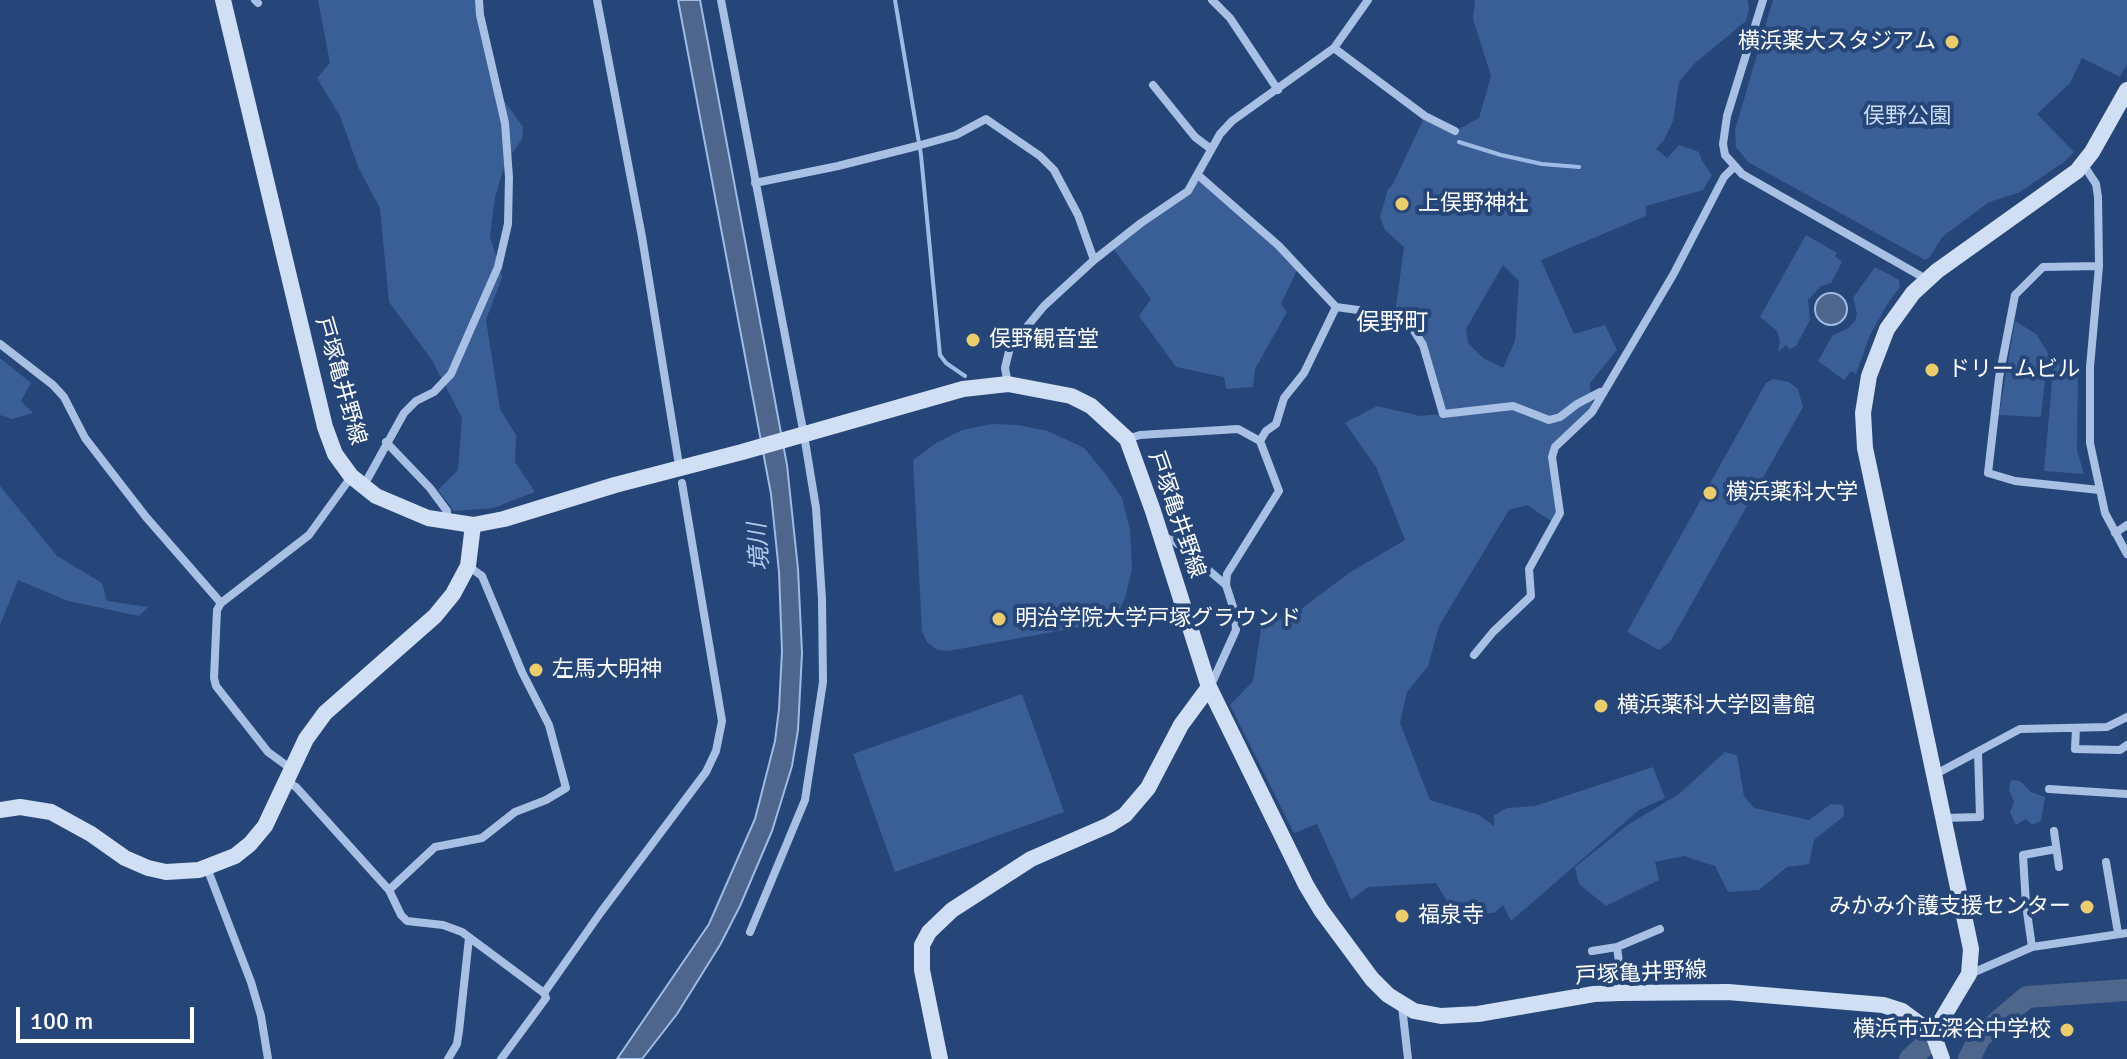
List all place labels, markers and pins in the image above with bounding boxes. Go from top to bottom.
place label: 横浜薬大スタジアム [1738,29,1936,55]
marker: 横浜薬大スタジアム [1943,33,1961,51]
place label: 上俣野神社 [1418,191,1528,217]
marker: 上俣野神社 [1393,195,1411,213]
place label: 俣野観音堂 [989,327,1099,353]
marker: 俣野観音堂 [964,331,982,349]
place label: ドリームビル [1948,357,2080,383]
marker: ドリームビル [1923,361,1941,379]
place label: 横浜薬科大学 [1726,480,1858,506]
marker: 横浜薬科大学 [1701,484,1719,502]
place label: 明治学院大学戸塚グラウンド [1015,606,1301,632]
marker: 明治学院大学戸塚グラウンド [990,610,1008,628]
place label: 左馬大明神 [552,657,662,683]
marker: 左馬大明神 [527,661,545,679]
place label: 横浜薬科大学図書館 [1617,693,1815,719]
marker: 横浜薬科大学図書館 [1592,697,1610,715]
place label: みかみ介護支援センター [1829,894,2071,920]
marker: みかみ介護支援センター [2078,898,2096,916]
place label: 福泉寺 [1418,903,1484,929]
marker: 福泉寺 [1393,907,1411,925]
place label: 横浜市立深谷中学校 [1853,1017,2051,1043]
marker: 横浜市立深谷中学校 [2058,1021,2076,1039]

